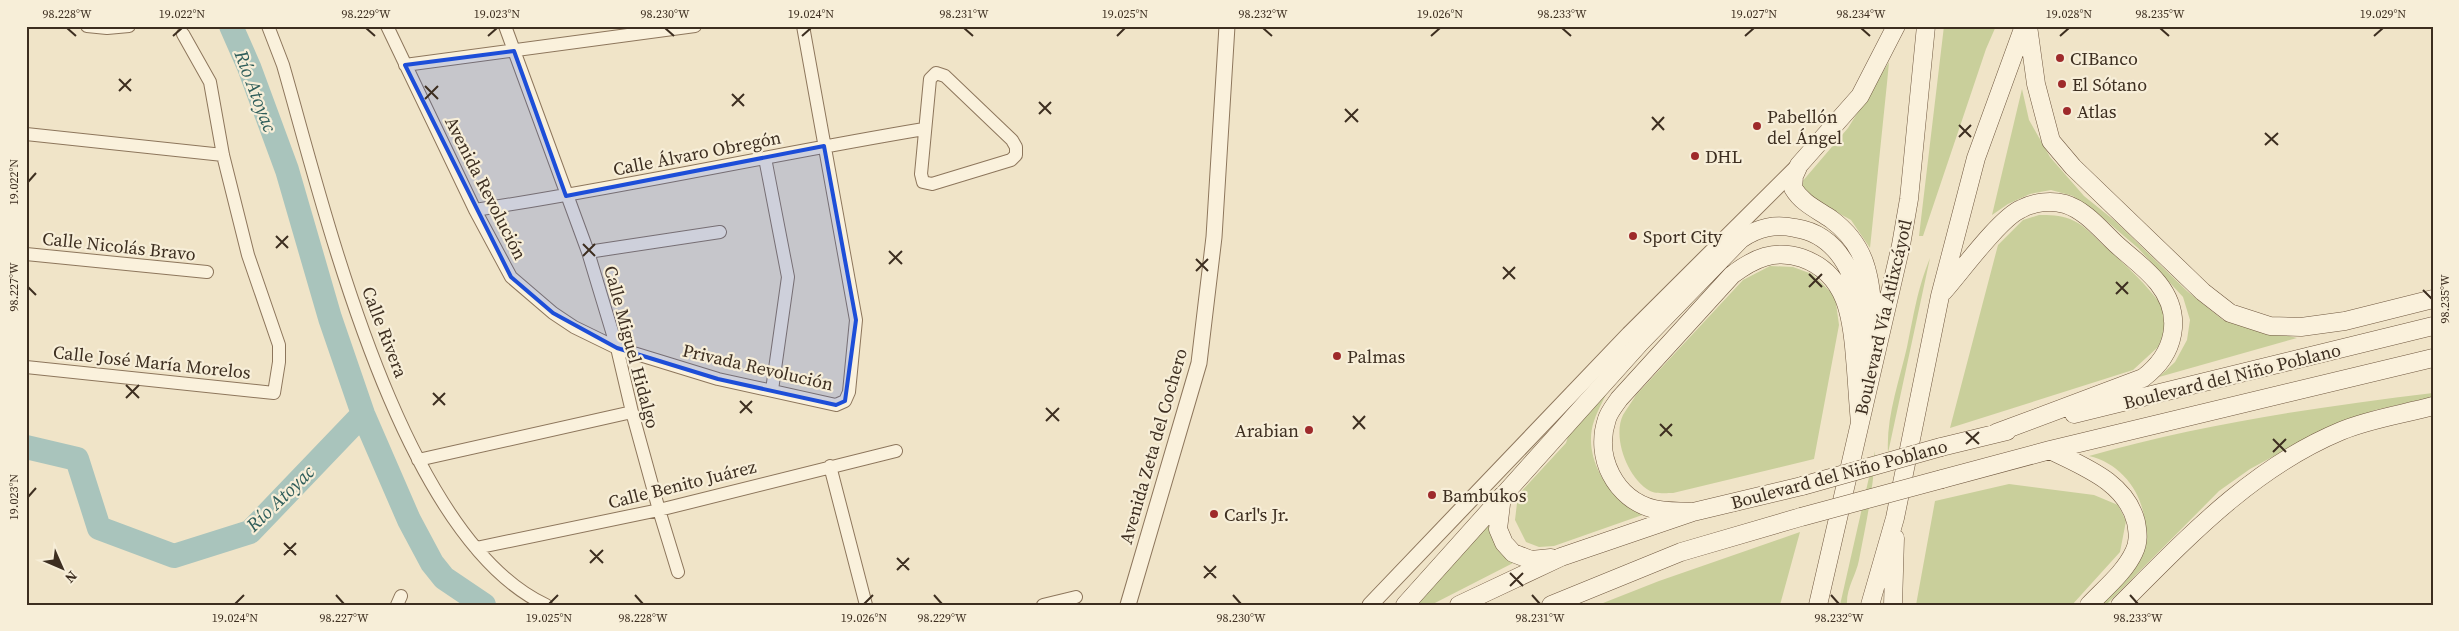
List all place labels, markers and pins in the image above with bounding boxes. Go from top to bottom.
place label: CIBanco [2070,46,2138,71]
marker: CIBanco [2054,52,2066,64]
place label: El Sótano [2072,72,2147,97]
marker: El Sótano [2056,78,2068,90]
place label: Atlas [2077,99,2117,124]
place label: Pabellón del Ángel [1767,104,1842,150]
marker: Atlas [2061,105,2073,117]
marker: Pabellón del Ángel [1751,120,1763,132]
place label: DHL [1705,144,1742,169]
marker: DHL [1689,150,1701,162]
place label: Sport City [1643,224,1723,249]
marker: Sport City [1627,230,1639,242]
place label: Palmas [1347,344,1406,369]
marker: Palmas [1331,350,1343,362]
place label: Arabian [1235,418,1299,443]
marker: Arabian [1303,424,1315,436]
place label: Bambukos [1442,483,1527,508]
marker: Bambukos [1426,489,1438,501]
place label: Carl's Jr. [1224,502,1289,527]
marker: Carl's Jr. [1208,508,1220,520]

